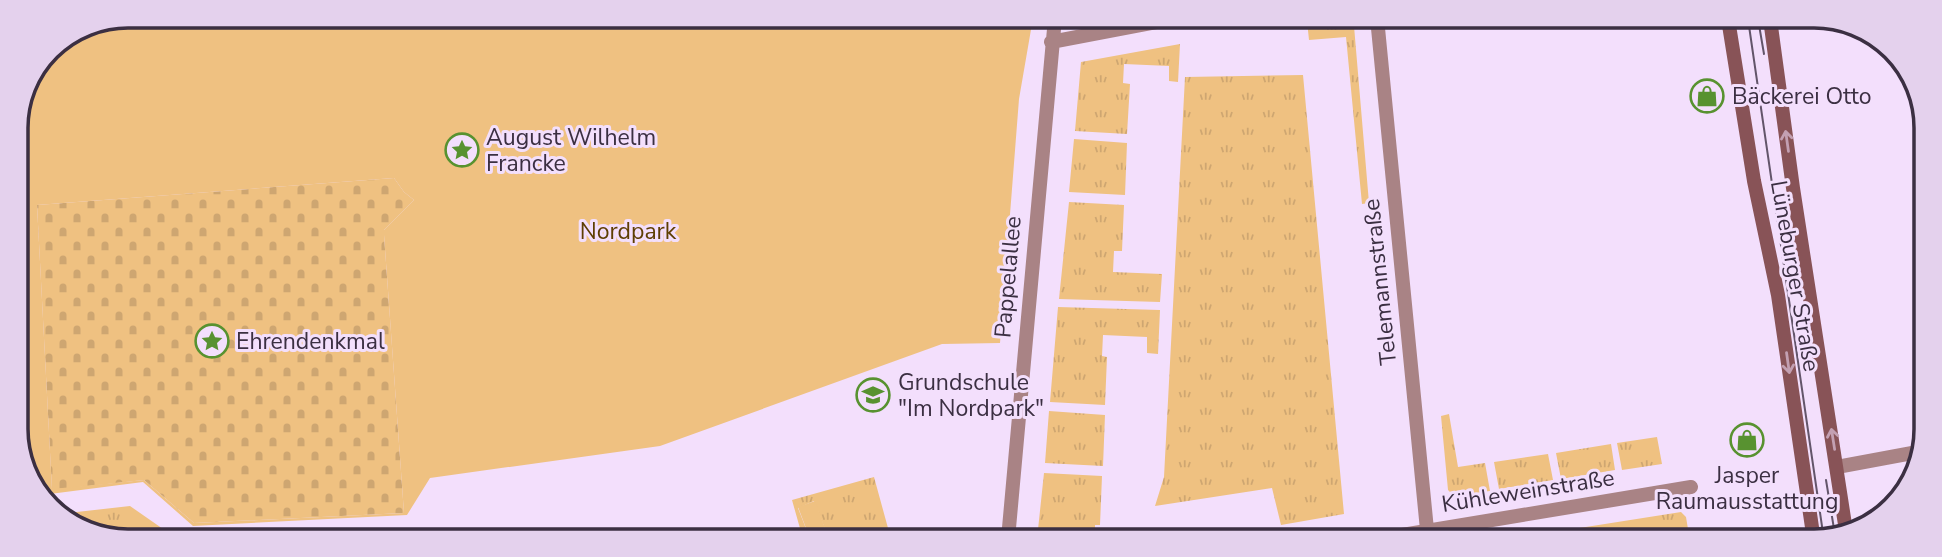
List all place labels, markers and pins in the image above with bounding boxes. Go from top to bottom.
shop icon: Bäckerei Otto [1688,77,1726,115]
place label: Bäckerei Otto [1732,81,1872,112]
place label: August Wilhelm Francke [486,122,656,179]
place icon: August Wilhelm Francke [443,131,481,169]
place icon: Ehrendenkmal [193,322,231,360]
place label: Ehrendenkmal [236,326,385,357]
place label: Grundschule "Im Nordpark" [898,367,1044,424]
school or university icon: Grundschule "Im Nordpark" [854,376,892,414]
shop icon: Jasper Raumausstattung [1728,421,1766,459]
place label: Jasper Raumausstattung [1656,460,1838,517]

